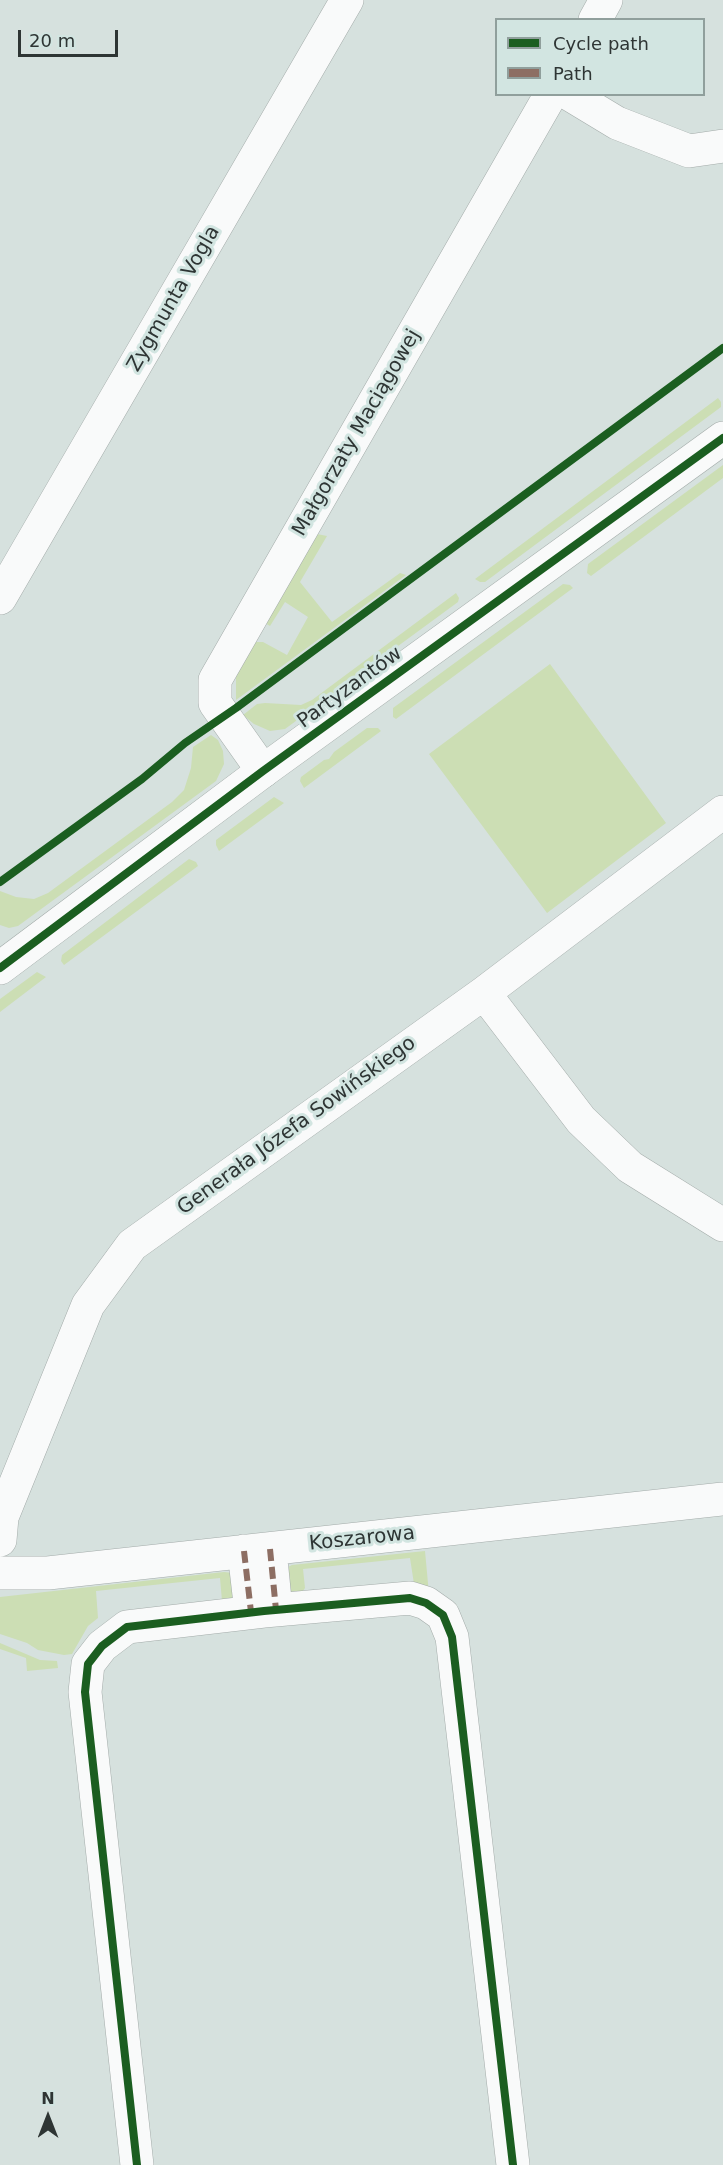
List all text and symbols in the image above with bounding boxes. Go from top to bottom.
scale bar [21,18,122,56]
legend [495,18,705,96]
text: 20 m [29,30,75,51]
text: Cycle path [553,33,649,54]
text: Path [553,63,593,84]
street label: Zygmunta Vogla [123,222,225,376]
street label: Małgorzaty Maciągowej [288,325,426,541]
street label: Partyzantów [293,642,407,734]
street label: Generała Józefa Sowińskiego [173,1032,421,1220]
street label: Koszarowa [308,1522,416,1556]
north arrow [18,2087,78,2147]
text: N [41,2089,55,2108]

